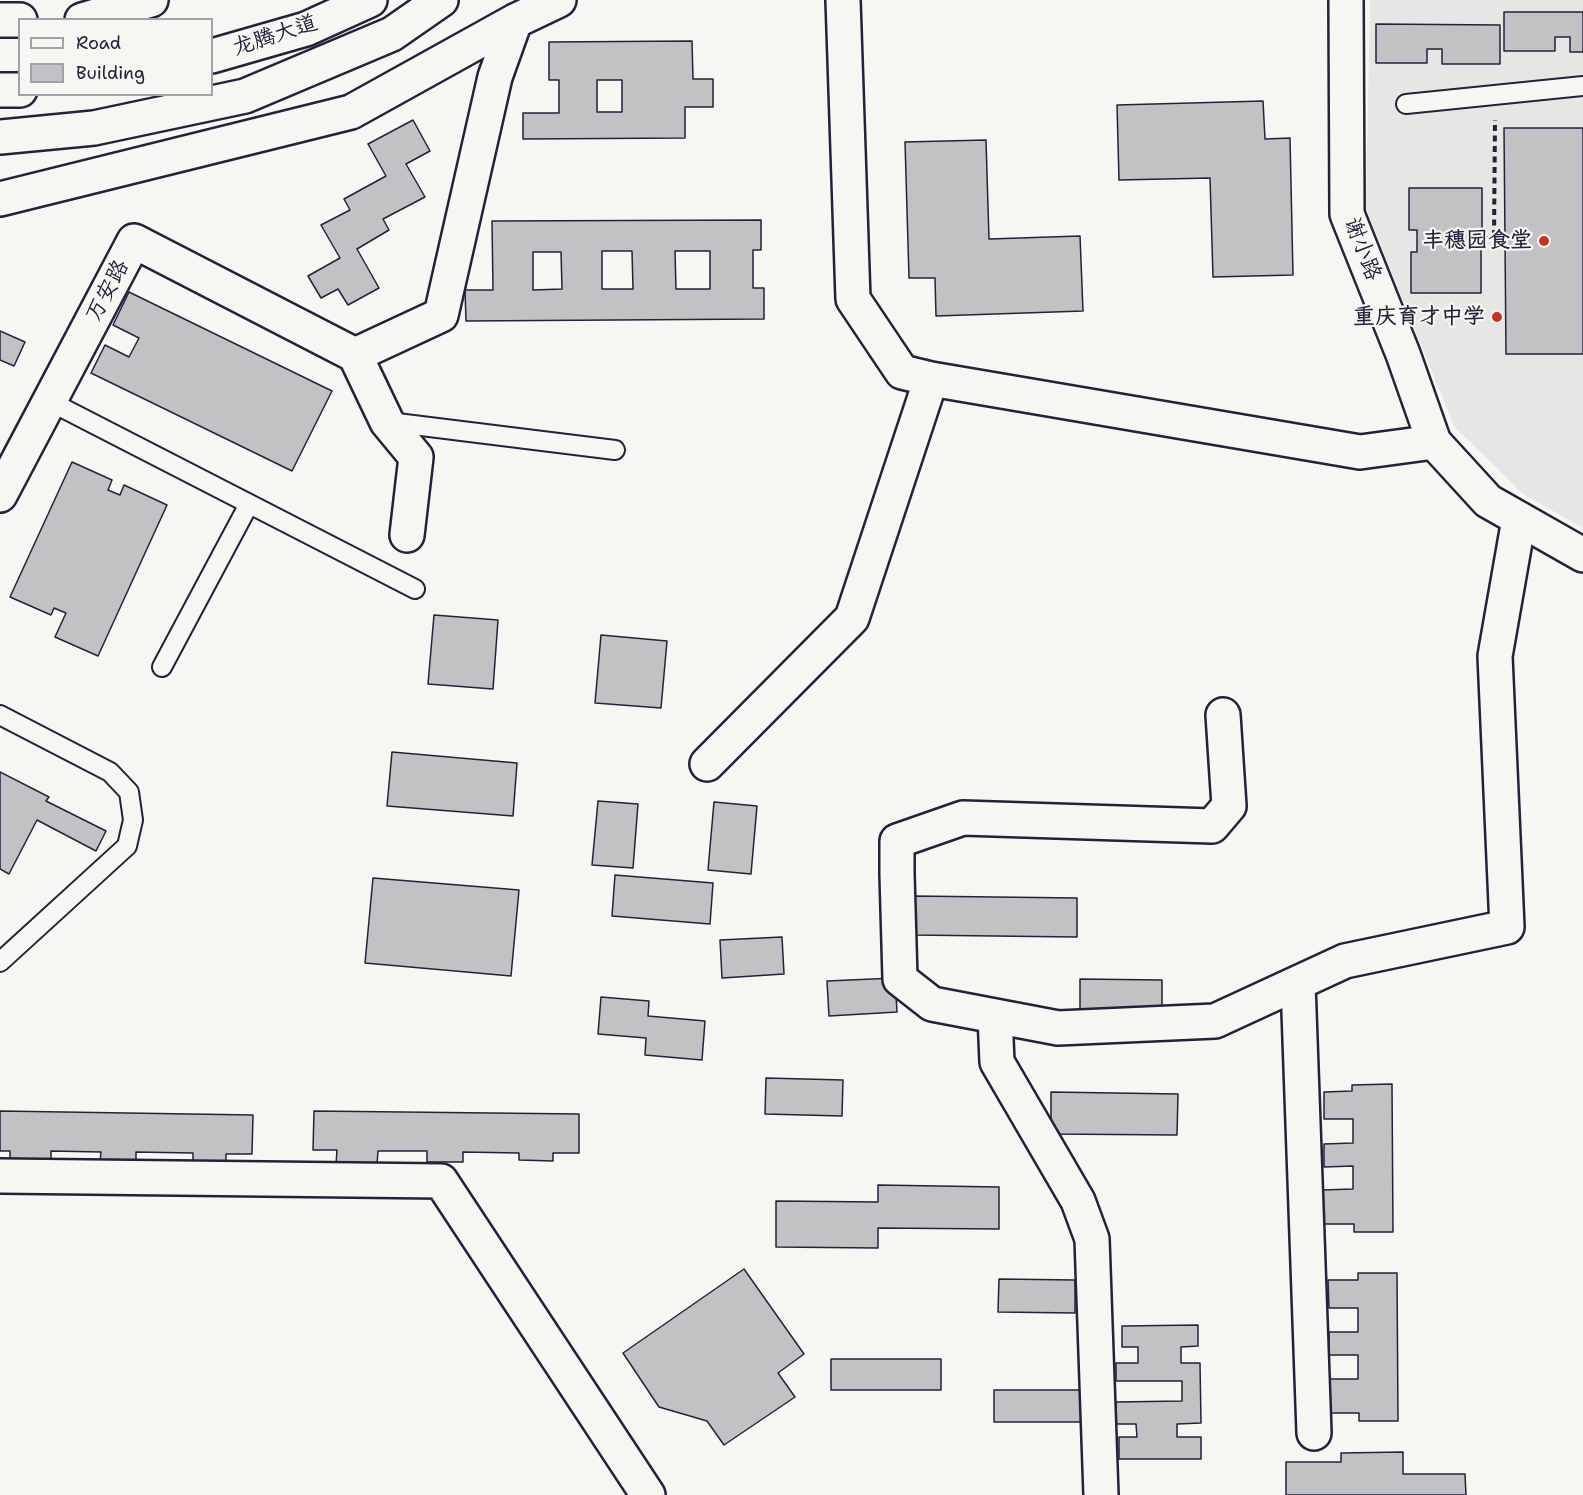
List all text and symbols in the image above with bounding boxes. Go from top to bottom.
street label: 龙腾大道 [229,10,321,62]
legend [18,18,213,96]
text: Road [76,31,121,55]
text: Building [76,61,145,85]
street label: 谢小路 [1338,213,1386,285]
place label: 丰穗园食堂 [1422,228,1532,254]
marker: 丰穗园食堂 [1537,234,1551,248]
street label: 万安路 [81,256,135,326]
place label: 重庆育才中学 [1353,304,1485,330]
marker: 重庆育才中学 [1490,310,1504,324]

